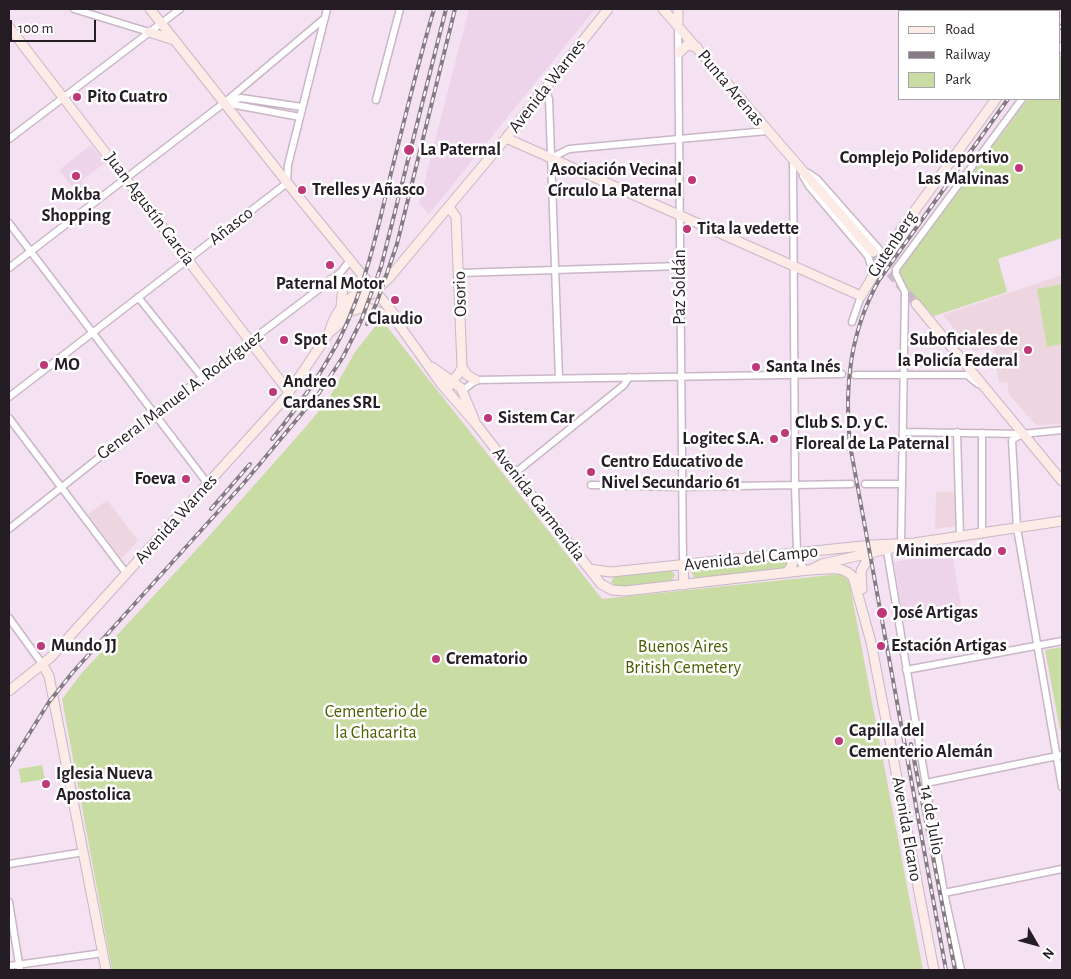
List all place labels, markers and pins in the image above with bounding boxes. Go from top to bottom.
place label: Pito Cuatro [87,86,168,108]
marker: Pito Cuatro [71,91,83,103]
place label: La Paternal [420,139,501,161]
marker: La Paternal [402,143,416,157]
place label: Complejo Polideportivo Las Malvinas [840,147,1009,190]
place label: Asociación Vecinal Círculo La Paternal [548,159,682,202]
marker: Complejo Polideportivo Las Malvinas [1013,162,1025,174]
marker: Mokba Shopping [70,170,82,182]
marker: Asociación Vecinal Círculo La Paternal [686,174,698,186]
place label: Trelles y Añasco [312,179,425,201]
place label: Mokba Shopping [41,184,111,226]
marker: Trelles y Añasco [296,184,308,196]
place label: Tita la vedette [697,218,799,240]
marker: Tita la vedette [681,223,693,235]
marker: Paternal Motor [324,259,336,271]
place label: Paternal Motor [276,273,384,295]
marker: Claudio [389,294,401,306]
place label: Claudio [367,308,423,330]
place label: Spot [294,329,327,351]
place label: Suboficiales de la Policía Federal [897,329,1018,372]
marker: Spot [278,334,290,346]
marker: Suboficiales de la Policía Federal [1022,344,1034,356]
place label: MO [54,354,80,376]
place label: Santa Inés [766,356,840,378]
marker: MO [38,359,50,371]
marker: Santa Inés [750,361,762,373]
place label: Andreo Cardanes SRL [283,371,380,414]
marker: Andreo Cardanes SRL [267,386,279,398]
place label: Sistem Car [498,407,574,429]
marker: Sistem Car [482,412,494,424]
place label: Club S. D. y C. Floreal de La Paternal [795,412,949,454]
marker: Club S. D. y C. Floreal de La Paternal [779,427,791,439]
place label: Logitec S.A. [682,428,764,450]
marker: Logitec S.A. [768,433,780,445]
place label: Centro Educativo de Nivel Secundario 61 [601,451,743,494]
marker: Centro Educativo de Nivel Secundario 61 [585,466,597,478]
place label: Foeva [134,468,176,490]
marker: Foeva [180,473,192,485]
place label: Minimercado [896,540,992,562]
marker: Minimercado [996,545,1008,557]
place label: José Artigas [893,602,978,624]
marker: José Artigas [875,606,889,620]
place label: Mundo JJ [51,635,117,657]
place label: Estación Artigas [891,635,1007,657]
marker: Mundo JJ [35,640,47,652]
marker: Estación Artigas [875,640,887,652]
place label: Crematorio [446,648,528,670]
marker: Crematorio [430,653,442,665]
place label: Capilla del Cementerio Alemán [849,720,993,762]
marker: Capilla del Cementerio Alemán [833,735,845,747]
place label: Iglesia Nueva Apostolica [56,763,153,806]
marker: Iglesia Nueva Apostolica [40,778,52,790]

